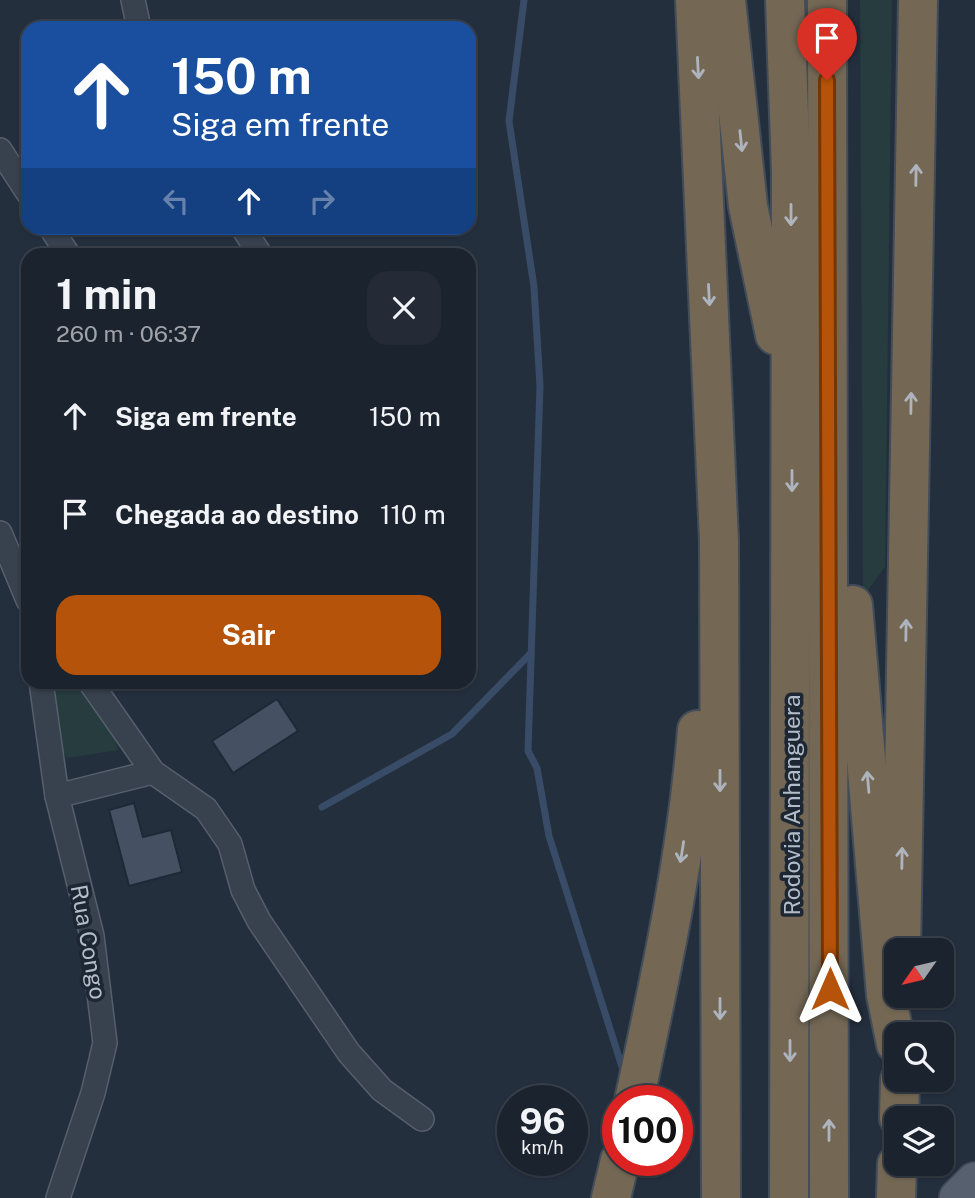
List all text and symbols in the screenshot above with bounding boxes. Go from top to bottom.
pin [797,8,857,80]
icon: arrive [808,19,846,57]
text: 150 m [171,47,312,105]
icon: ahead [56,49,147,140]
one-way arrow [692,56,705,79]
text: Siga em frente [171,106,389,143]
one-way arrow [735,129,748,152]
one-way arrow [909,164,923,187]
icon: left [157,182,195,220]
icon: ahead [230,182,268,220]
icon: right [303,182,341,220]
one-way arrow [784,203,798,226]
text: 1 min [56,269,157,318]
button: close [367,271,441,345]
one-way arrow [702,284,715,307]
text: 260 m · 06:37 [56,320,201,347]
one-way arrow [904,391,918,414]
icon: ahead [56,397,94,435]
text: Siga em frente [115,401,297,432]
text: 150 m [369,401,441,432]
one-way arrow [785,469,799,492]
icon: arrive [56,495,94,533]
text: Chegada ao destino [115,499,359,530]
text: 110 m [380,499,446,530]
button: Sair [56,595,441,675]
one-way arrow [899,619,913,642]
street label: Rodovia Anhanguera [778,695,805,915]
one-way arrow [713,769,727,792]
one-way arrow [861,771,874,794]
one-way arrow [675,840,688,862]
one-way arrow [895,846,909,869]
street label: Rua Congo [66,883,112,1001]
north arrow [884,938,954,1008]
map controls [884,938,954,1176]
position arrow [793,952,867,1026]
one-way arrow [713,997,727,1020]
button: search [884,1022,954,1092]
one-way arrow [783,1040,797,1063]
speed limit sign: 100 [602,1085,693,1176]
text: 96 [519,1101,566,1142]
button: layers [884,1106,954,1176]
one-way arrow [822,1119,836,1142]
text: km/h [521,1137,564,1158]

